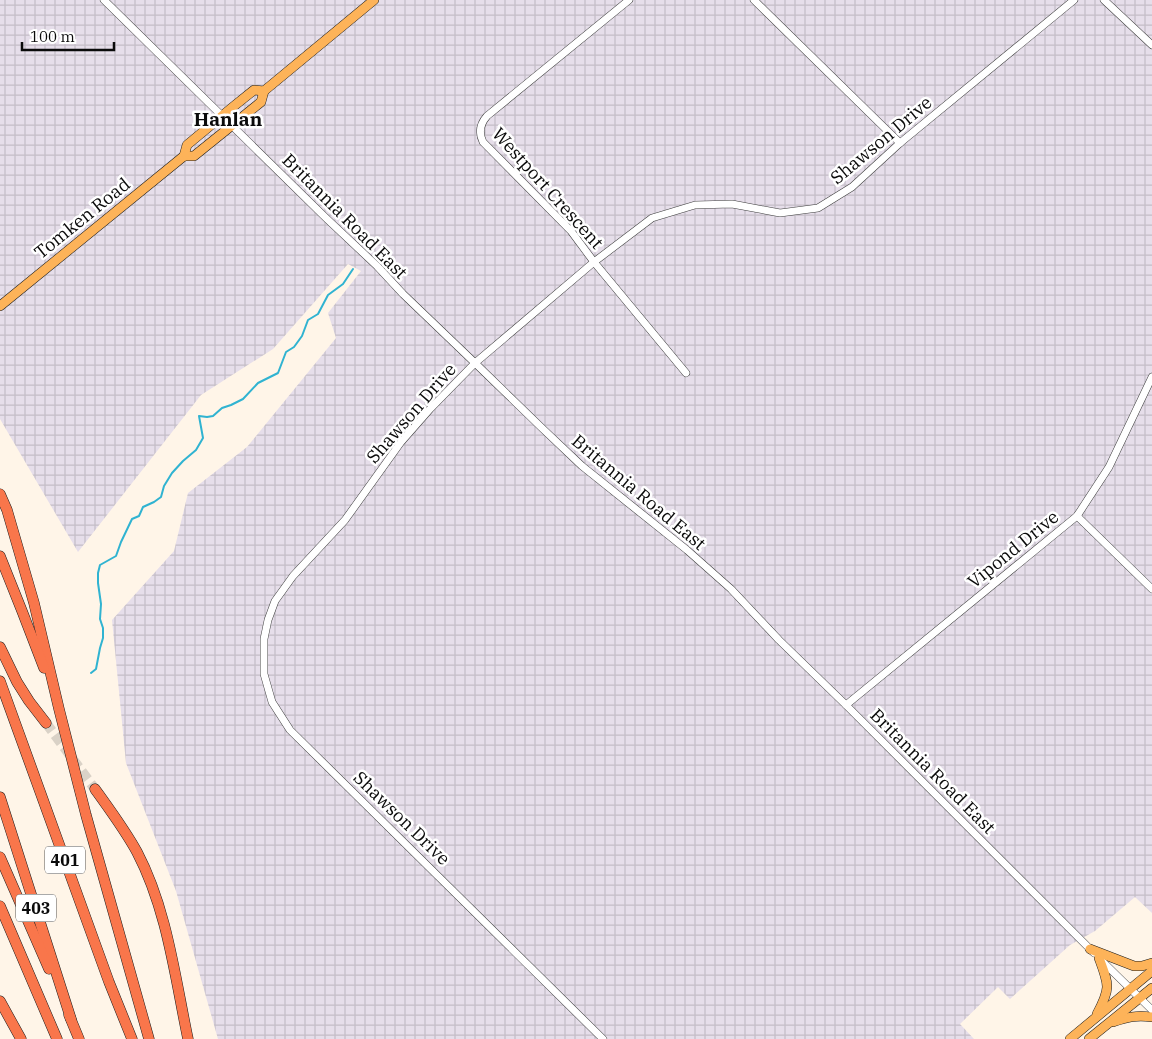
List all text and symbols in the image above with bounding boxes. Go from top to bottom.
scale bar [22,20,115,52]
text: 100 m [30,27,75,46]
street label: Shawson Drive [826,91,936,189]
district label: Hanlan [194,107,263,131]
street label: Westport Crescent [487,122,609,254]
street label: Britannia Road East [277,148,413,284]
street label: Tomken Road [29,172,135,264]
street label: Shawson Drive [361,358,461,468]
street label: Britannia Road East [567,429,711,555]
street label: Vipond Drive [963,505,1063,593]
street label: Britannia Road East [865,703,1001,839]
street label: Shawson Drive [349,766,455,870]
road number: 401 [45,846,85,874]
road number: 403 [16,894,56,921]

